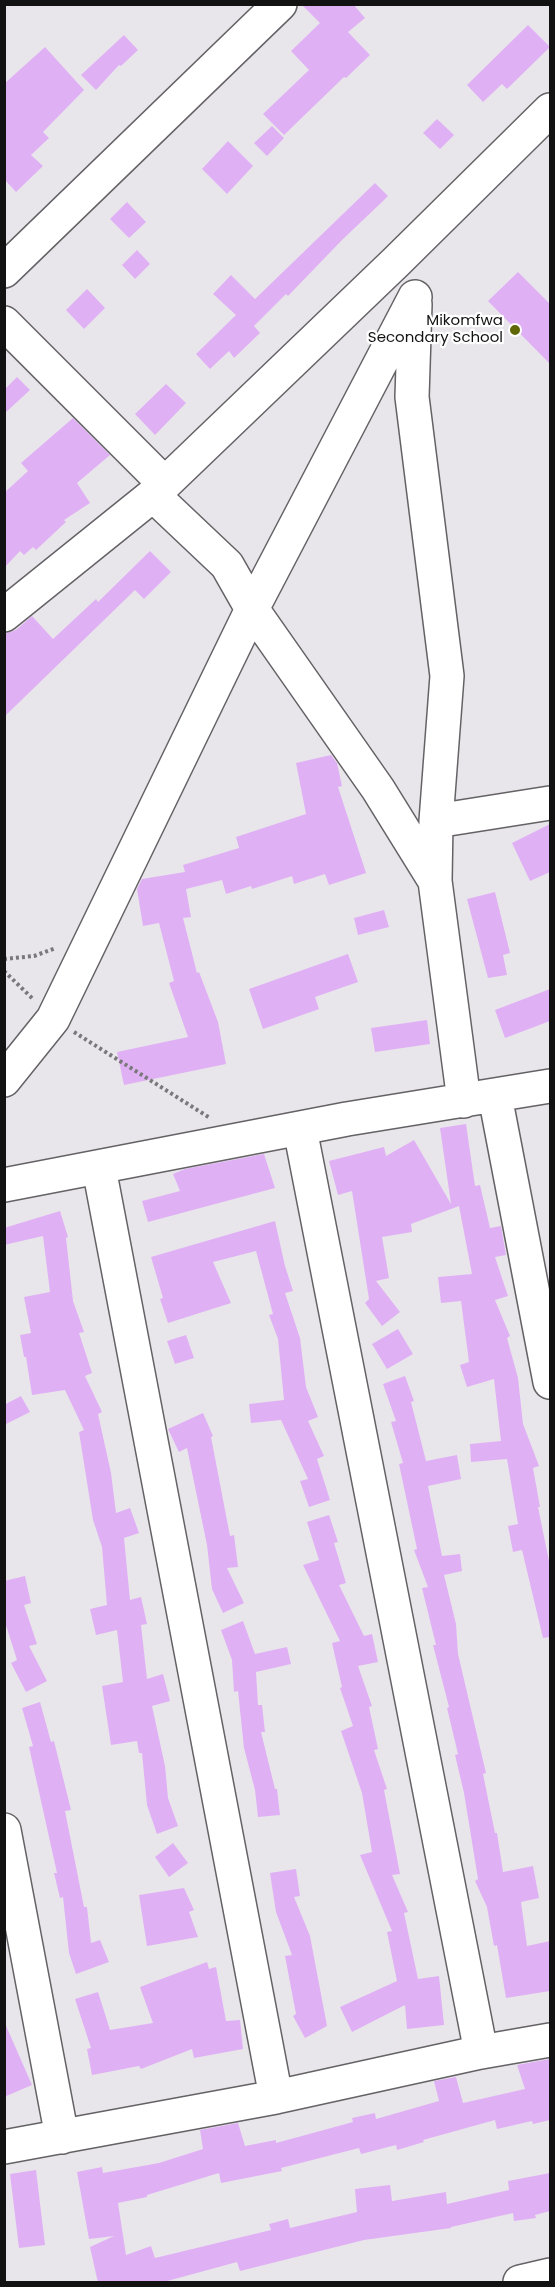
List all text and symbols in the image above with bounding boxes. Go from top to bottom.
place label: Mikomfwa Secondary School [368,312,503,347]
marker: Mikomfwa Secondary School [508,323,522,337]

